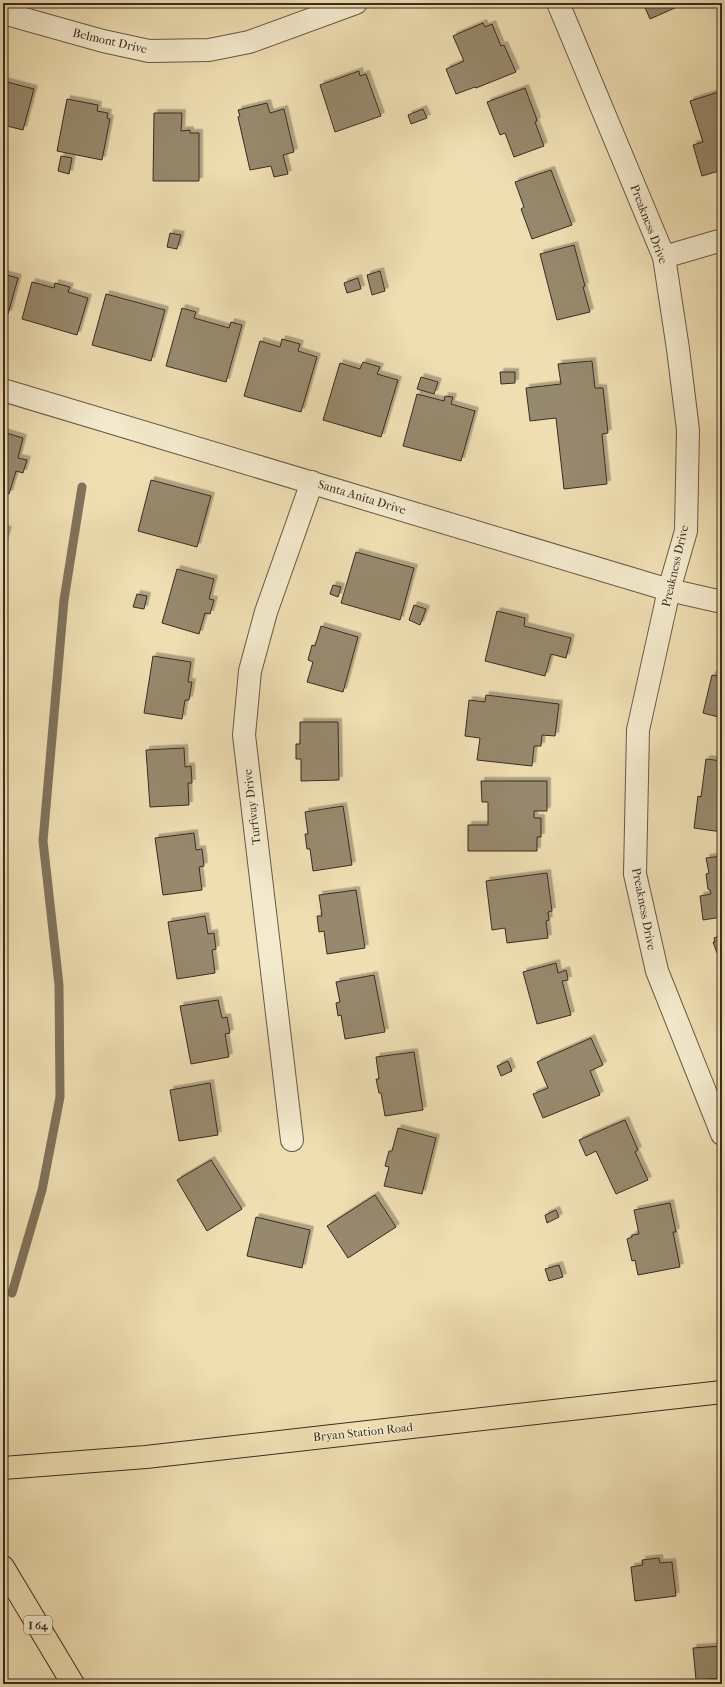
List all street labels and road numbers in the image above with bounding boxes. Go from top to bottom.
street label: Belmont Drive [71,26,149,56]
street label: Preakness Drive [627,182,671,266]
street label: Santa Anita Drive [316,477,408,517]
street label: Preakness Drive [659,524,691,608]
street label: Turfway Drive [240,768,264,846]
street label: Preakness Drive [629,867,659,951]
street label: Bryan Station Road [312,1420,414,1444]
road number: I 64 [24,1616,52,1634]

